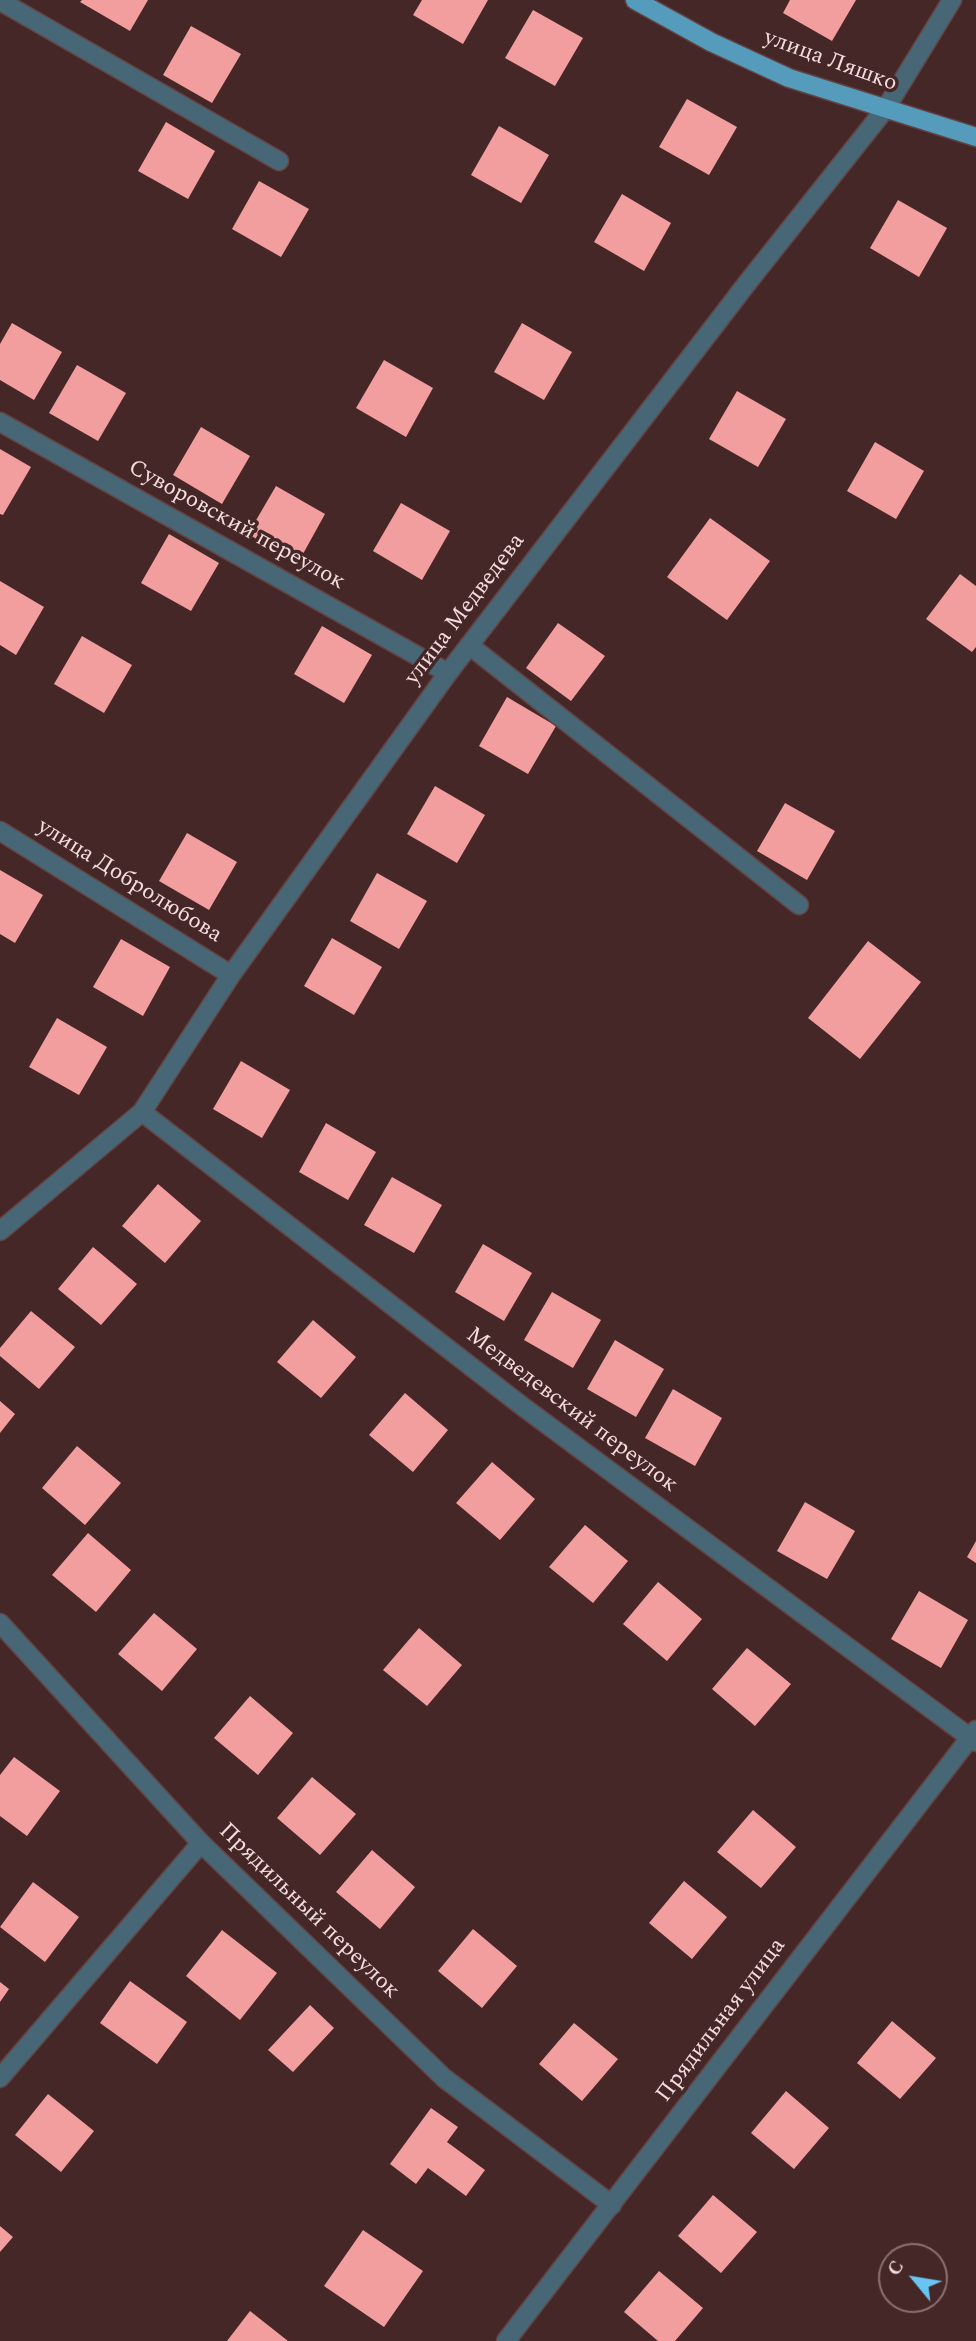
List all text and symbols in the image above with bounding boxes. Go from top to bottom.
street label: улица Ляшко [760,25,900,99]
street label: Суворовский переулок [123,455,349,597]
street label: улица Медведева [400,529,532,691]
street label: улица Добролюбова [31,814,227,950]
street label: Медведевский переулок [460,1322,682,1500]
street label: Прядильный переулок [212,1818,404,2006]
street label: Прядильная улица [651,1934,793,2108]
north arrow [878,2243,948,2313]
text: С [880,2255,912,2281]

